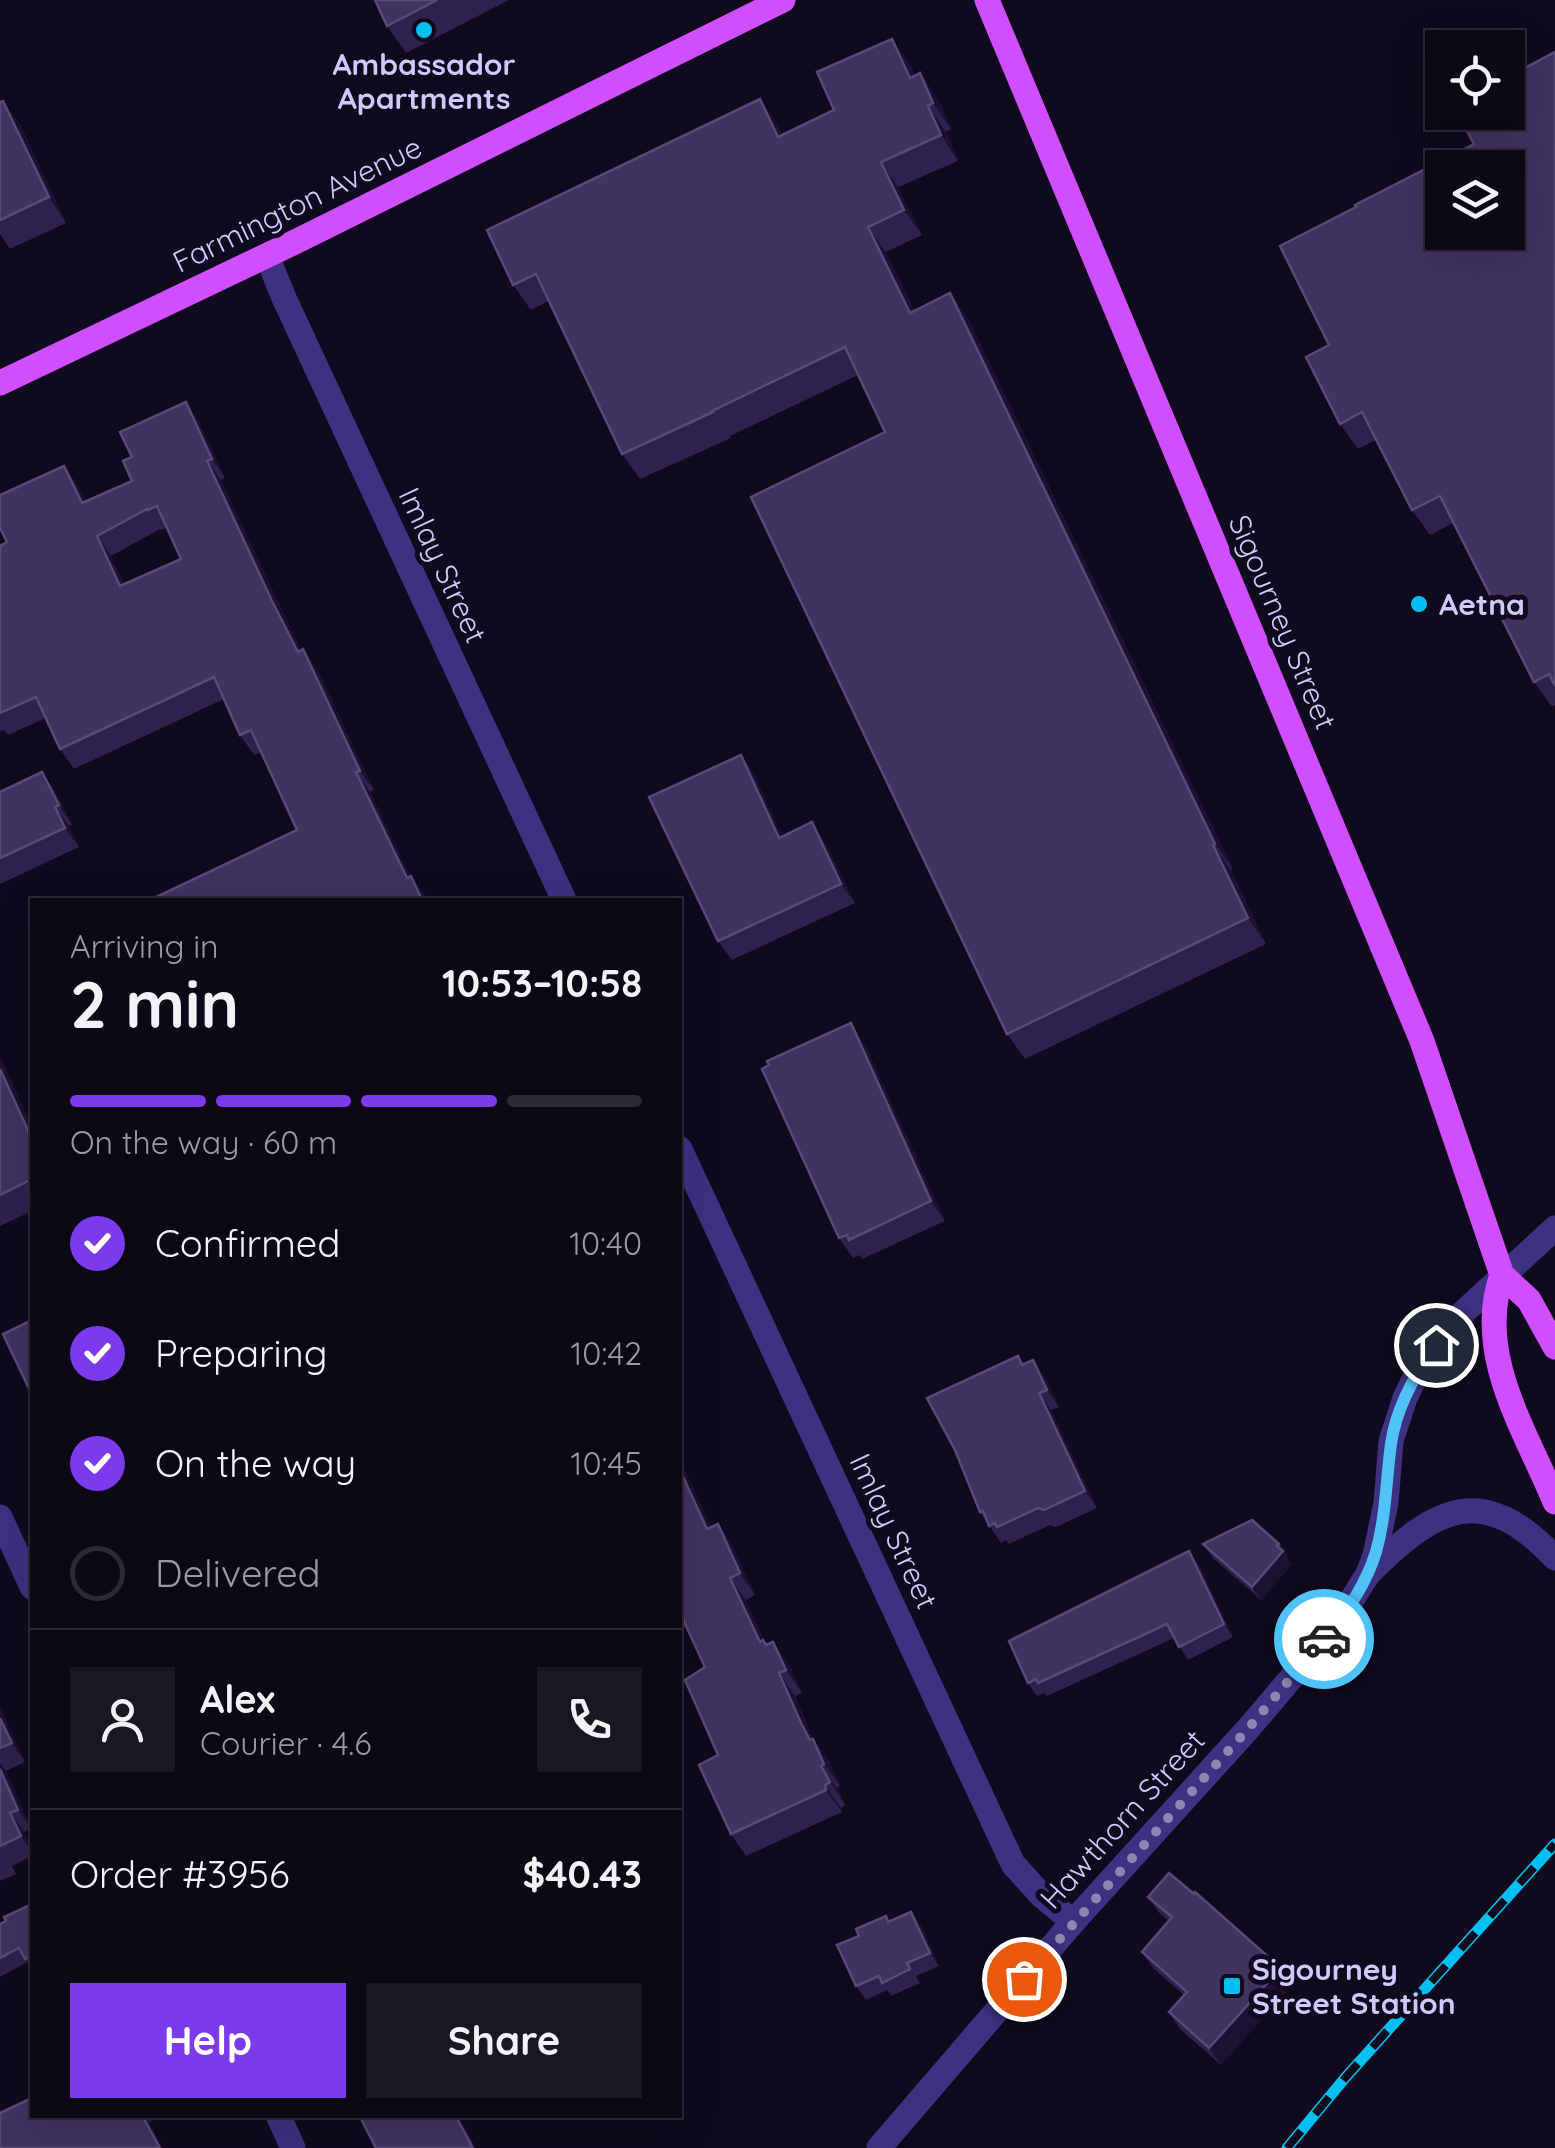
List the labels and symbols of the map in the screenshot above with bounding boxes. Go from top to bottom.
marker: Ambassador Apartments [413,19,435,41]
place label: Ambassador Apartments [332,45,516,117]
street label: Farmington Avenue [166,127,428,281]
street label: Imlay Street [390,481,496,649]
street label: Sigourney Street [1221,509,1345,735]
place label: Aetna [1439,585,1525,623]
marker: Aetna [1408,593,1430,615]
pin [1394,1303,1479,1388]
street label: Imlay Street [841,1447,947,1615]
courier [1274,1589,1374,1689]
street label: Hawthorn Street [1032,1722,1212,1916]
pin [982,1937,1067,2022]
place label: Sigourney Street Station [1252,1950,1456,2022]
marker: Sigourney Street Station [1221,1975,1243,1997]

